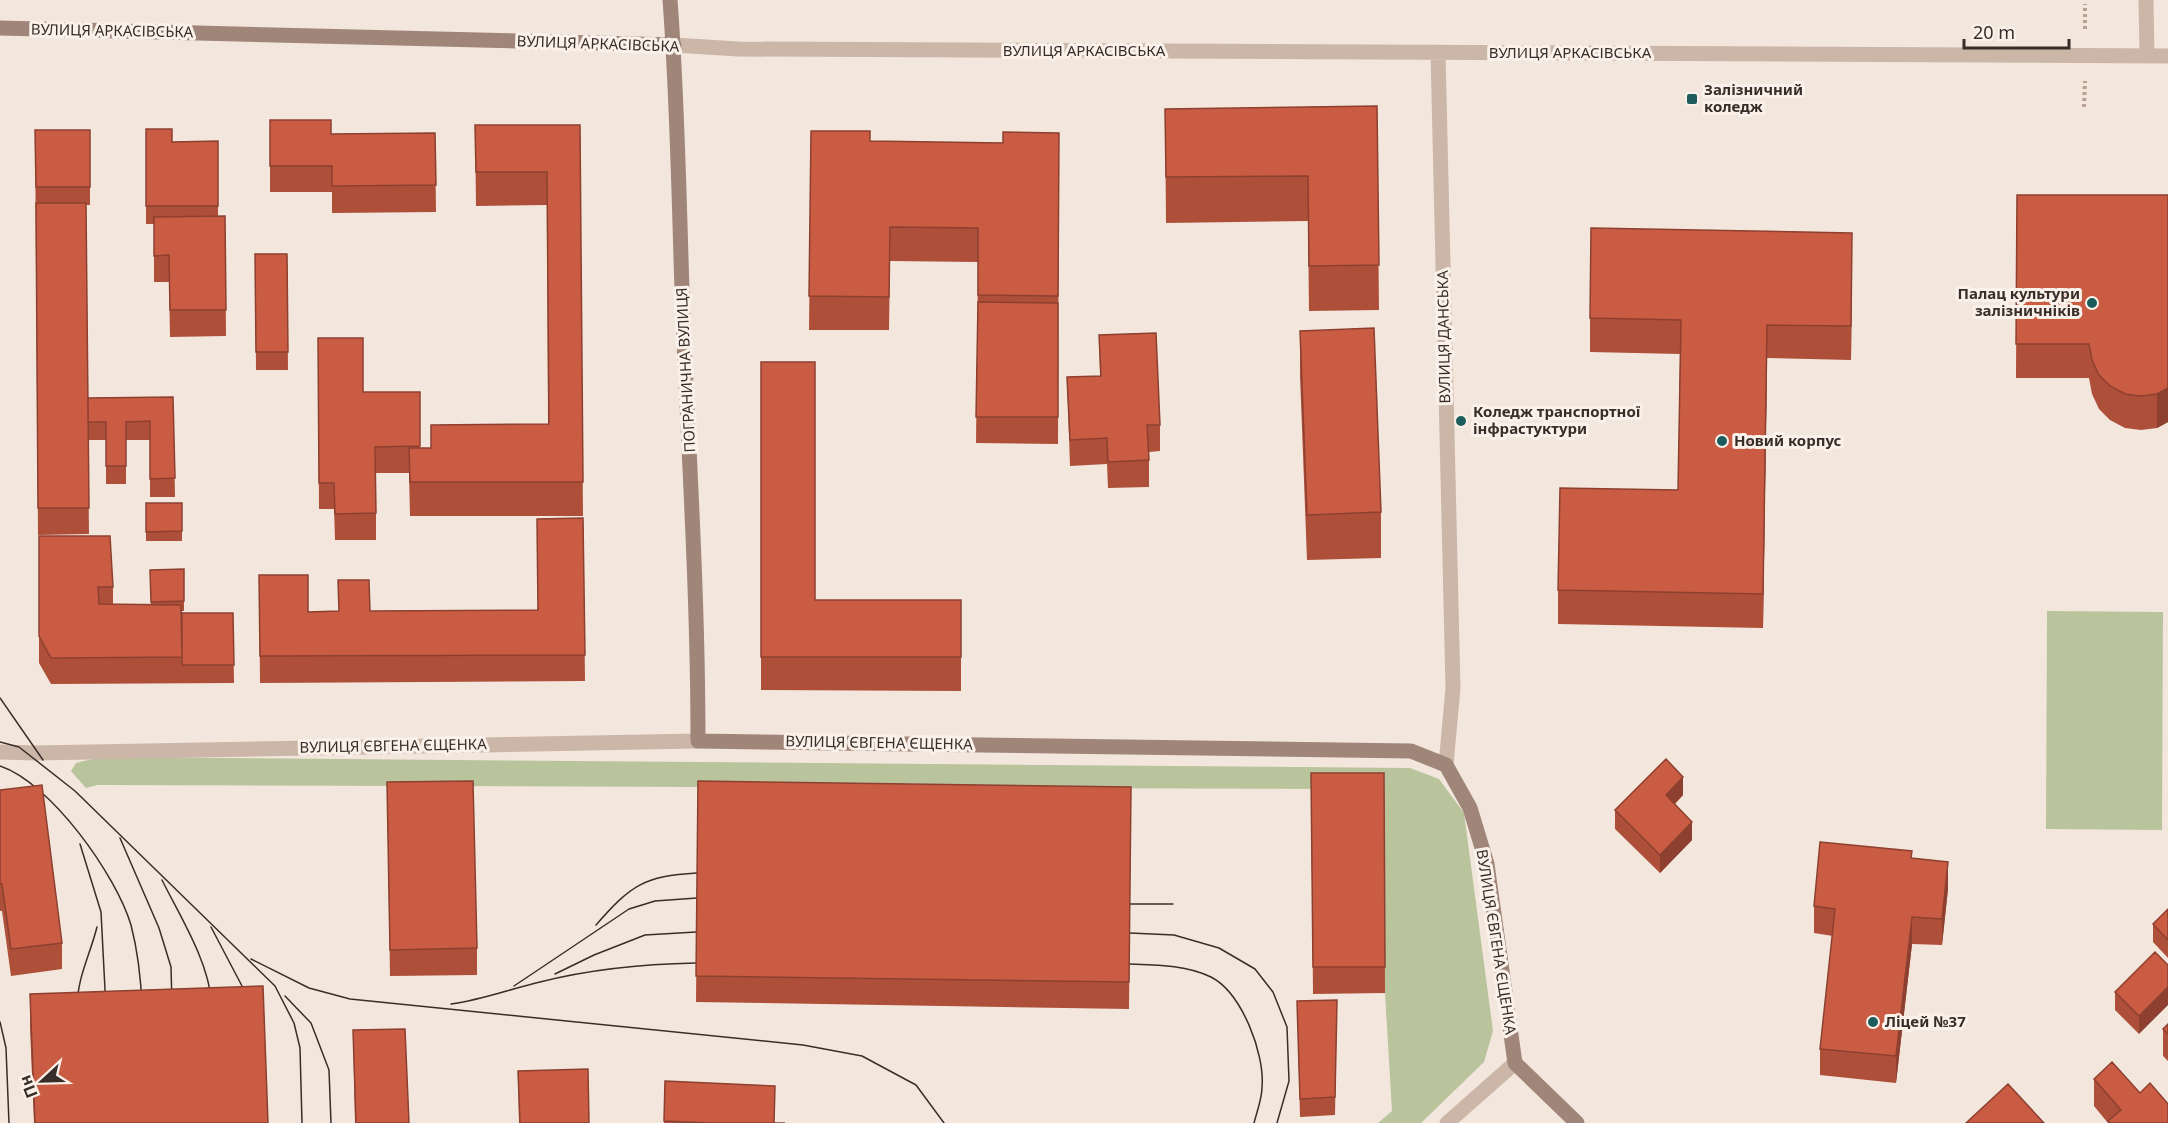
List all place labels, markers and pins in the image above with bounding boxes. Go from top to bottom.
place label: Залізничний коледж [1704,79,1803,116]
marker: Залізничний коледж [1685,92,1699,106]
place label: Палац культури залізничніків [1958,283,2080,320]
marker: Палац культури залізничніків [2085,296,2099,310]
place label: Коледж транспортної інфрастуктури [1473,401,1641,438]
marker: Коледж транспортної інфрастуктури [1454,414,1468,428]
place label: Новий корпус [1734,430,1842,450]
marker: Новий корпус [1715,434,1729,448]
place label: Ліцей №37 [1885,1011,1966,1031]
marker: Ліцей №37 [1866,1015,1880,1029]

